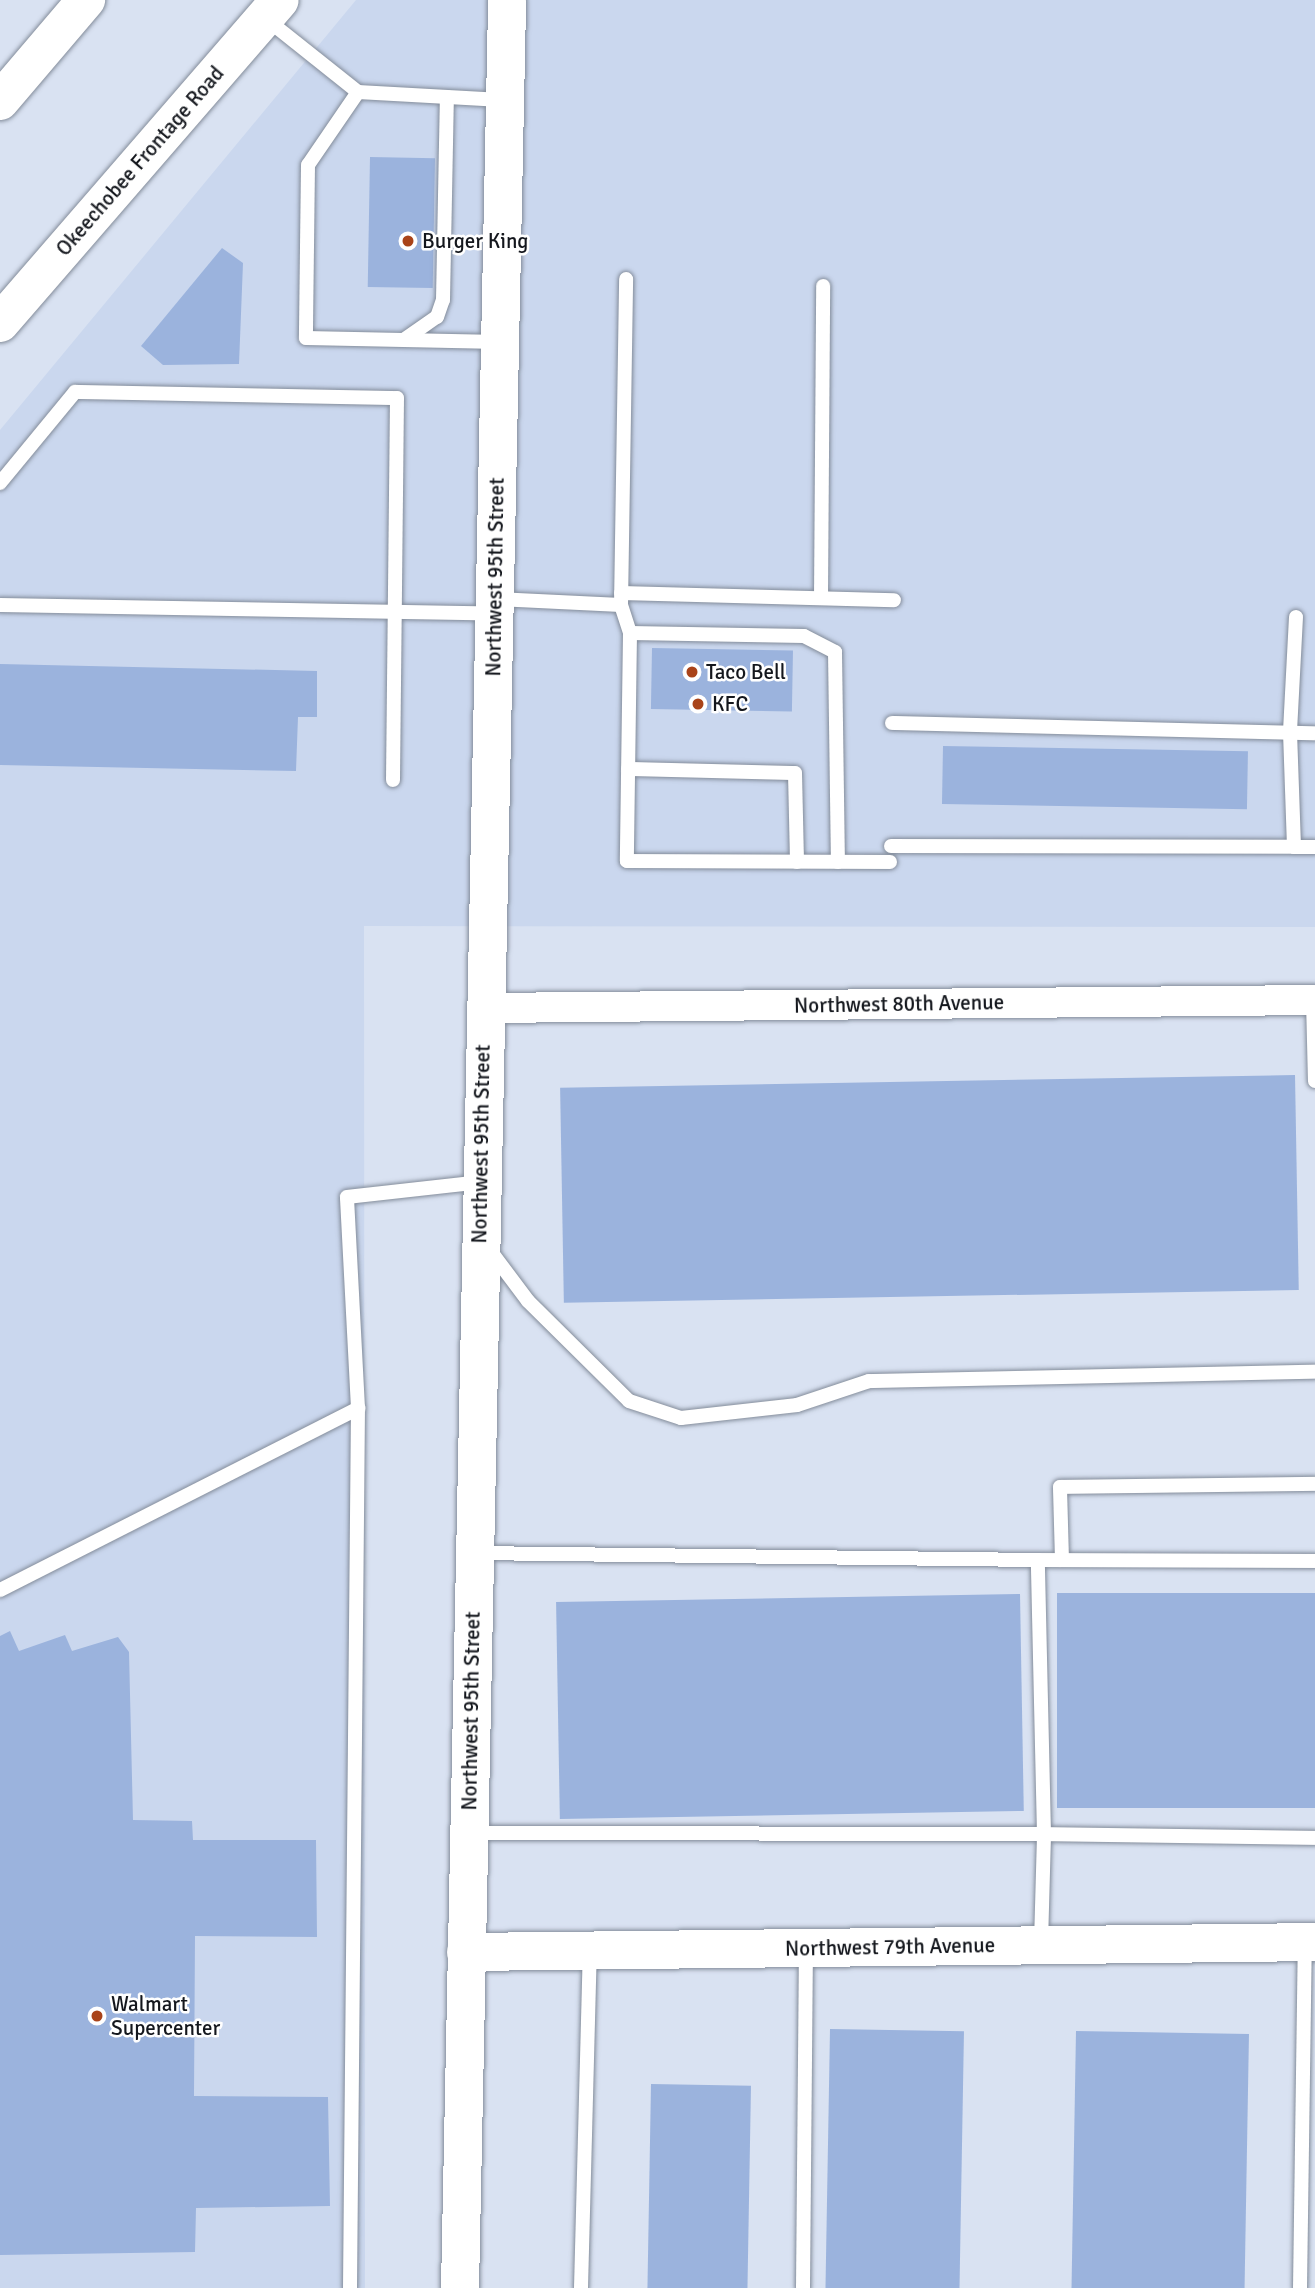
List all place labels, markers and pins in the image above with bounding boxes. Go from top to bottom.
place label: Burger King [422,228,528,254]
marker: Burger King [400,233,416,249]
place label: Taco Bell [706,659,786,685]
marker: Taco Bell [684,664,700,680]
place label: KFC [712,691,748,717]
marker: KFC [690,696,706,712]
place label: Walmart Supercenter [111,1991,220,2041]
marker: Walmart Supercenter [89,2008,105,2024]

